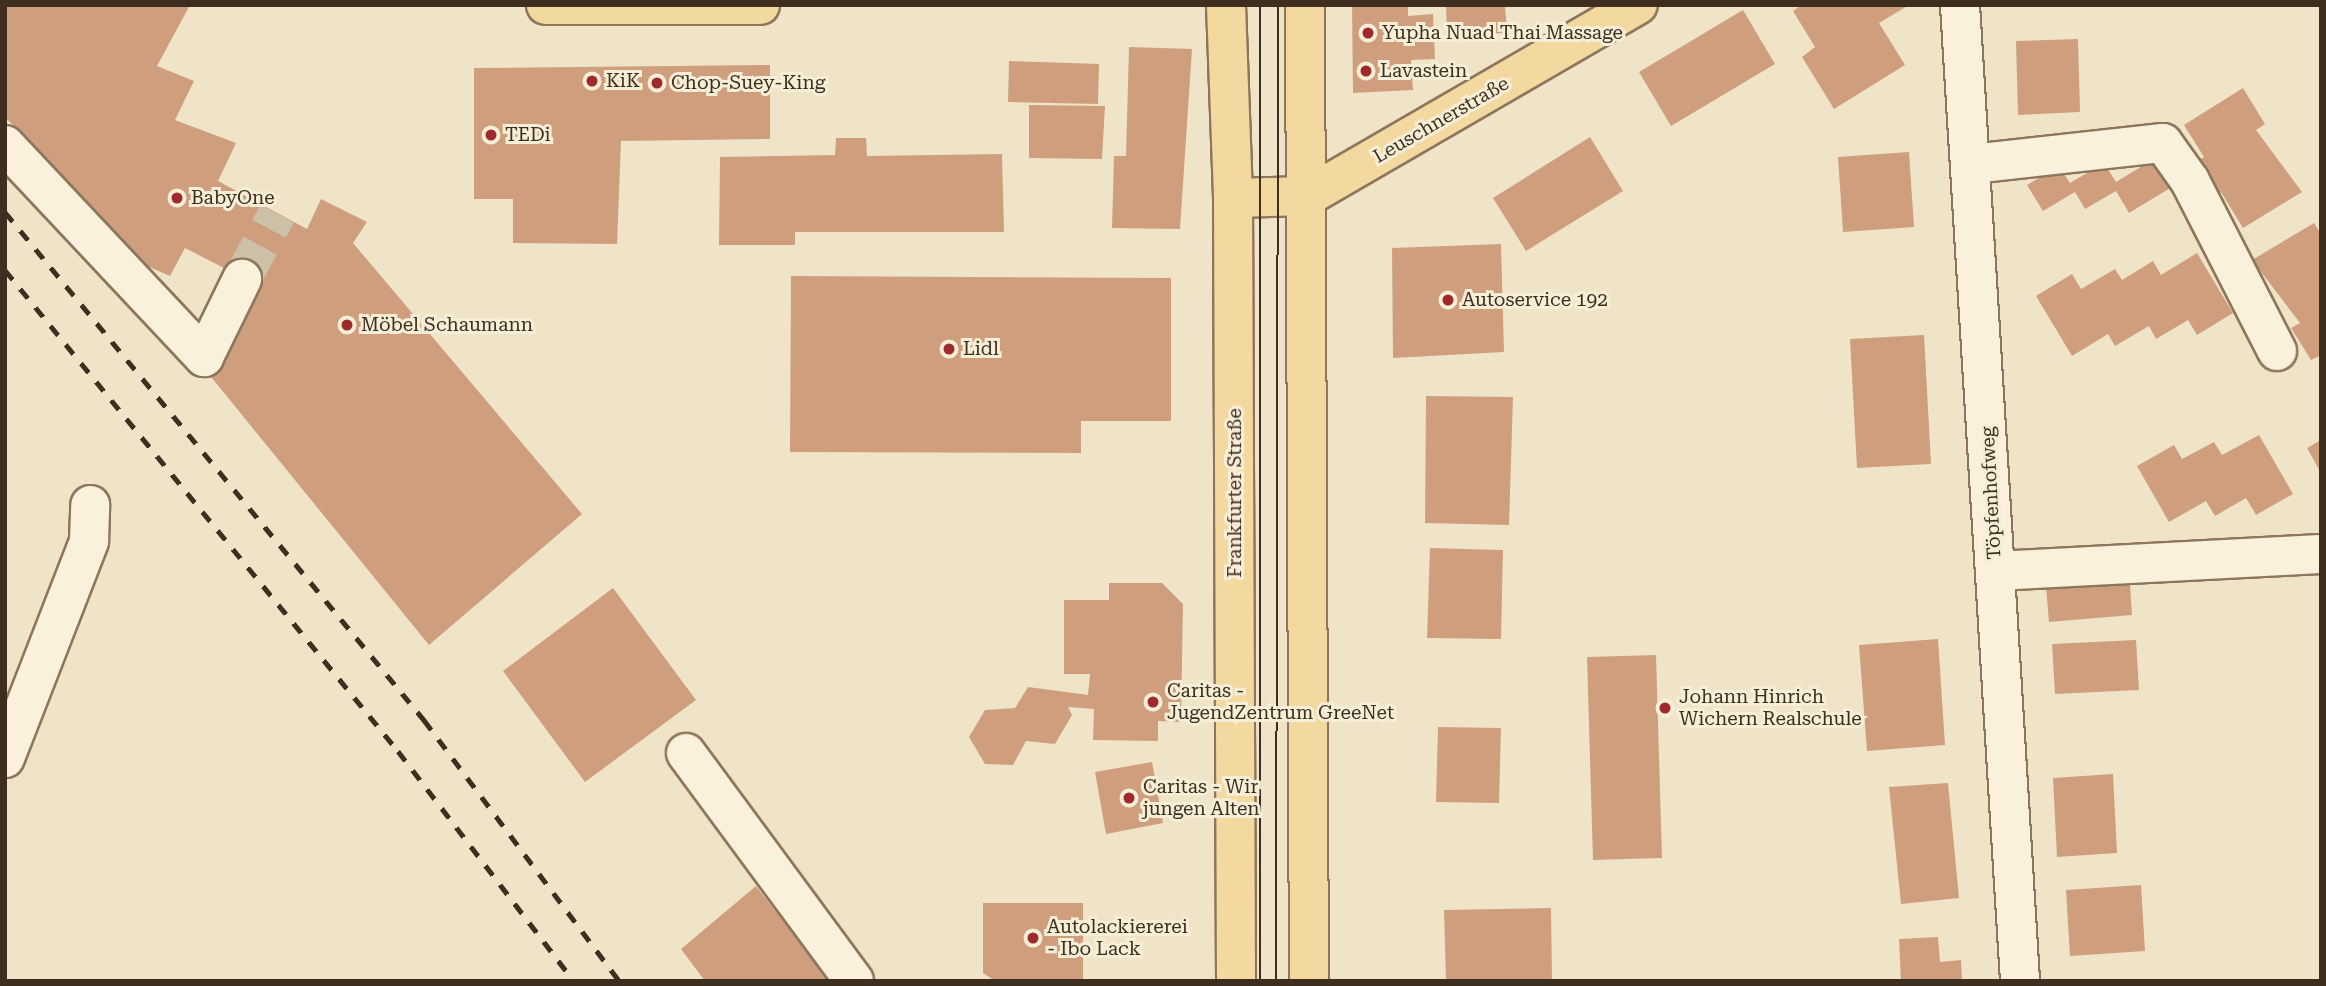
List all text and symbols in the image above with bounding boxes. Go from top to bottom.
place label: Yupha Nuad Thai Massage [1382,22,1623,44]
marker: Yupha Nuad Thai Massage [1360,25,1376,41]
place label: Lavastein [1380,60,1467,82]
marker: Lavastein [1358,63,1374,79]
place label: KiK [606,70,640,92]
place label: Chop-Suey-King [671,72,825,94]
street label: Leuschnerstraße [1369,72,1513,168]
marker: KiK [584,73,600,89]
marker: Chop-Suey-King [649,75,665,91]
place label: TEDi [505,124,551,146]
marker: TEDi [483,127,499,143]
place label: BabyOne [191,187,275,209]
marker: BabyOne [169,190,185,206]
place label: Autoservice 192 [1462,289,1608,311]
marker: Autoservice 192 [1440,292,1456,308]
place label: Möbel Schaumann [361,314,533,336]
marker: Möbel Schaumann [339,317,355,333]
place label: Lidl [963,338,999,360]
marker: Lidl [941,341,957,357]
street label: Frankfurter Straße [1224,408,1246,578]
street label: Töpfenhofweg [1976,426,2006,560]
place label: Caritas - JugendZentrum GreeNet [1167,680,1394,724]
place label: Johann Hinrich Wichern Realschule [1679,686,1862,730]
marker: Caritas - JugendZentrum GreeNet [1145,694,1161,710]
marker: Johann Hinrich Wichern Realschule [1657,700,1673,716]
place label: Caritas - Wir jungen Alten [1143,776,1260,820]
marker: Caritas - Wir jungen Alten [1121,790,1137,806]
place label: Autolackiererei - Ibo Lack [1047,916,1188,960]
marker: Autolackiererei - Ibo Lack [1025,930,1041,946]

